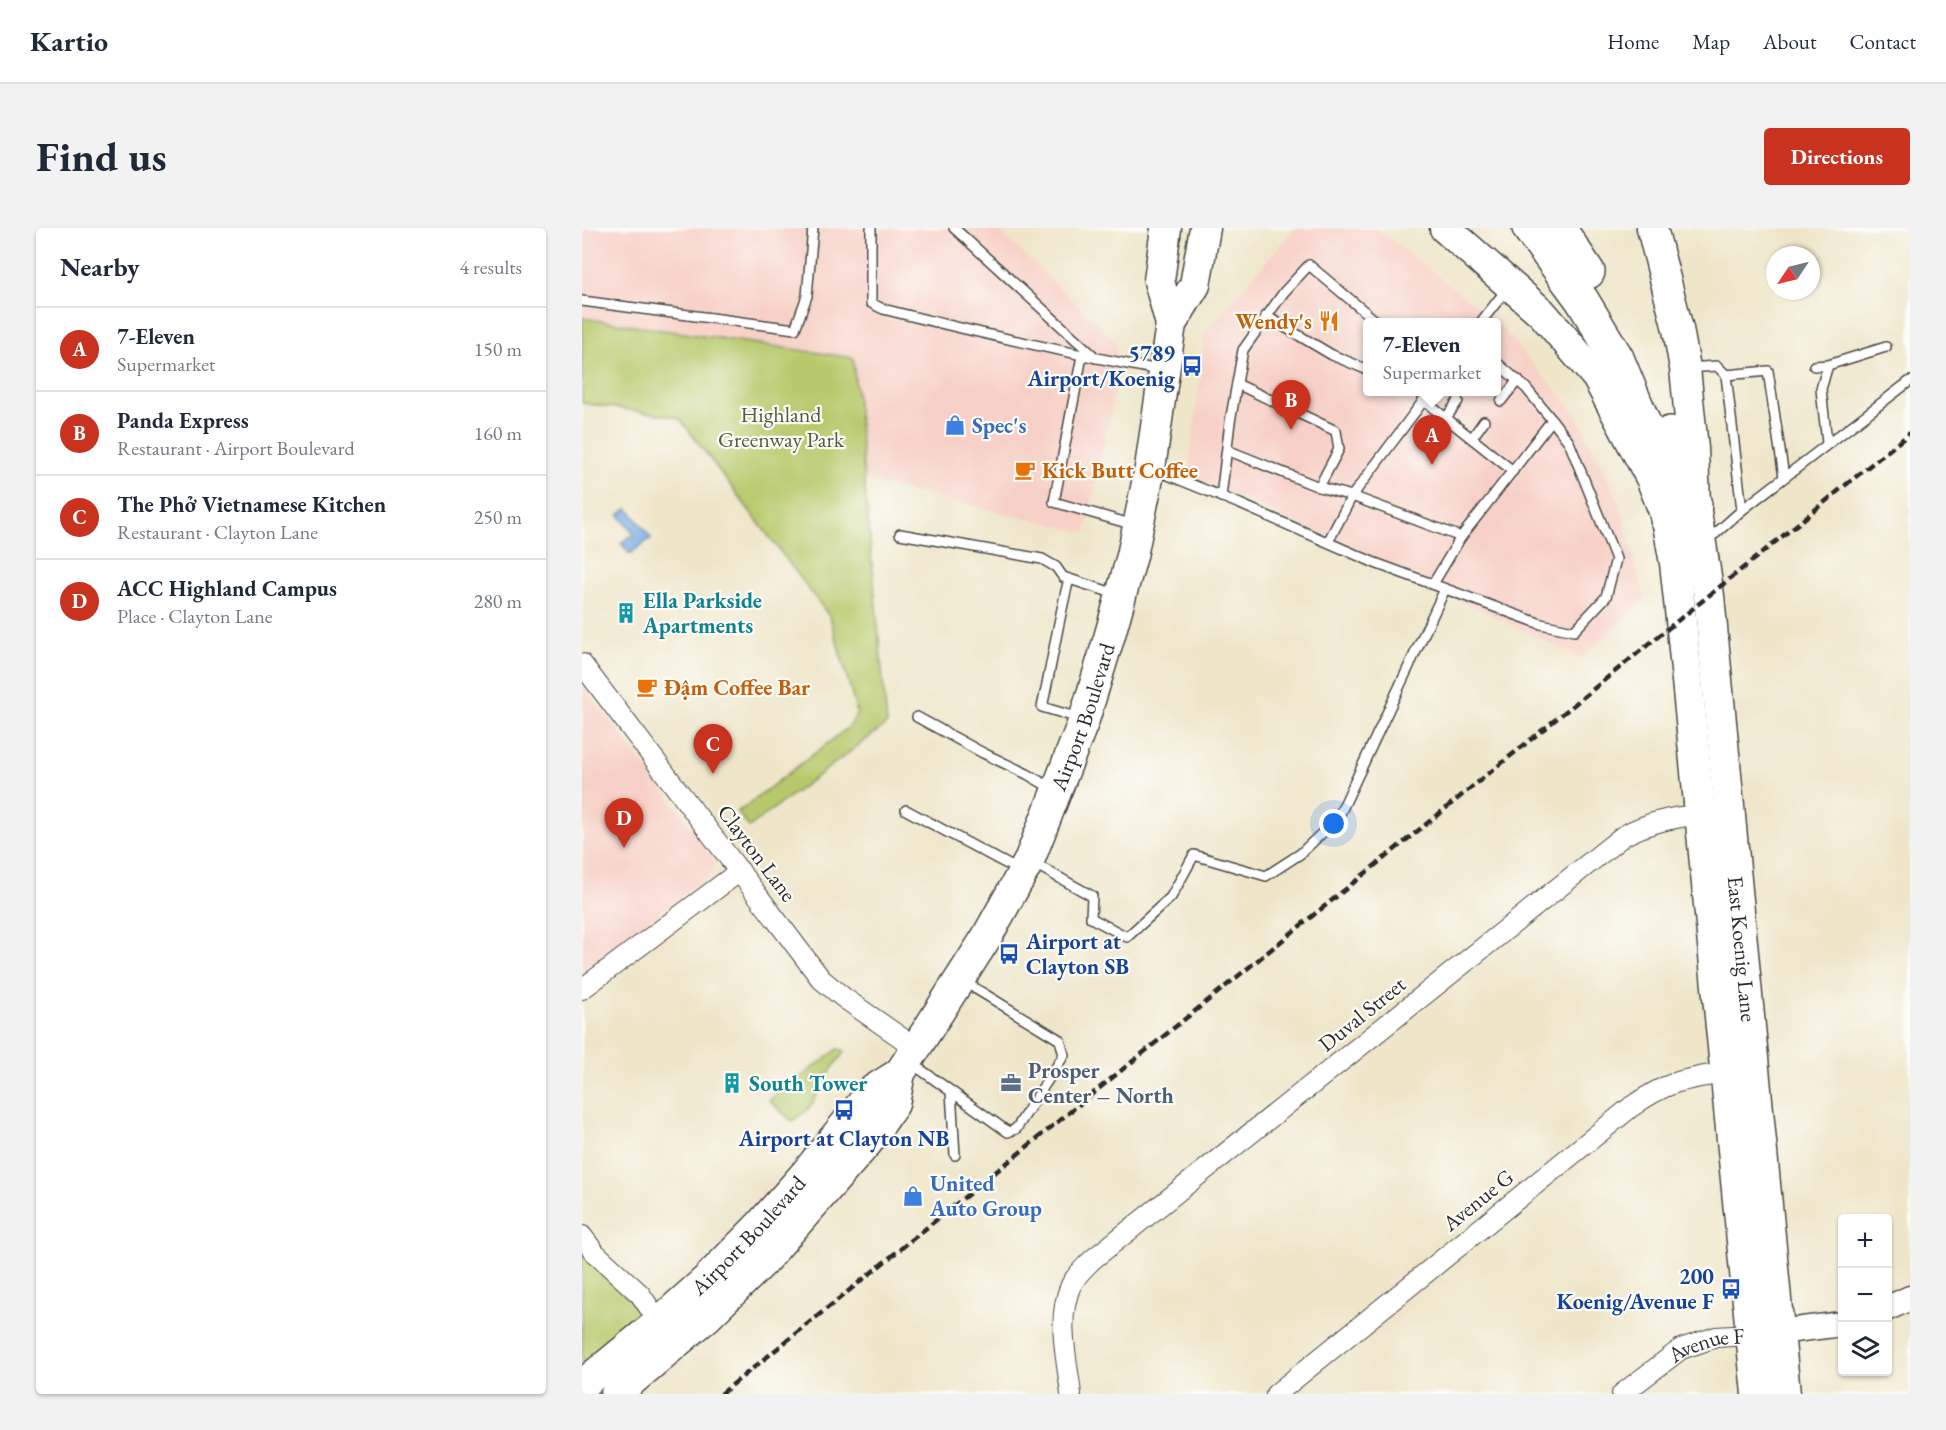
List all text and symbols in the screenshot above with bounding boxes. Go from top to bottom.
text: Kartio [30,23,108,59]
text: Home [1607,28,1659,55]
text: Map [1692,28,1730,55]
text: About [1763,28,1816,55]
text: Contact [1849,28,1916,55]
button: Directions [1764,128,1910,185]
text: Find us [36,129,167,184]
north arrow [1766,246,1820,300]
text: Nearby [60,250,140,284]
text: 4 results [459,254,522,280]
place label: Wendy's [1235,307,1312,336]
restaurant icon: Wendy's [1317,309,1341,333]
popup [1363,318,1501,396]
text: 7-Eleven [117,322,195,351]
text: 7-Eleven [1383,330,1461,359]
text: A [72,336,87,362]
text: 150 m [474,336,522,362]
place label: 5789 Airport/Koenig [1027,339,1176,393]
text: Supermarket [117,351,215,377]
bus stop icon: 5789 Airport/Koenig [1180,354,1204,378]
text: Supermarket [1383,359,1481,385]
pin: B [1272,380,1310,430]
park label: Highland Greenway Park [718,400,845,454]
text: Panda Express [117,406,249,435]
place label: Spec's [972,411,1026,440]
shop icon: Spec's [943,413,967,437]
pin: A [1412,416,1452,465]
text: B [73,420,86,446]
text: 160 m [474,420,522,446]
text: Restaurant · Airport Boulevard [117,435,355,461]
place label: Kick Butt Coffee [1042,456,1198,485]
cafe icon: Kick Butt Coffee [1013,458,1037,482]
text: The Phở Vietnamese Kitchen [117,490,386,519]
text: C [72,504,87,530]
text: 250 m [474,504,522,530]
text: Restaurant · Clayton Lane [117,519,318,545]
text: ACC Highland Campus [117,574,337,603]
place label: Ella Parkside Apartments [642,586,762,640]
text: D [72,588,87,614]
text: 280 m [474,588,522,614]
building icon: Ella Parkside Apartments [614,601,638,625]
text: Place · Clayton Lane [117,603,273,629]
street label: Airport Boulevard [1043,638,1121,796]
place label: Đậm Coffee Bar [664,673,811,702]
cafe icon: Đậm Coffee Bar [635,675,659,699]
pin: C [694,724,732,774]
pin: D [604,798,644,848]
street label: Clayton Lane [711,798,803,908]
your location [1319,809,1348,838]
street label: East Koenig Lane [1721,875,1764,1024]
place label: Airport at Clayton SB [1025,927,1129,981]
bus stop icon: Airport at Clayton SB [997,942,1021,966]
street label: Duval Street [1312,970,1412,1058]
place label: Prosper Center – North [1028,1056,1174,1110]
place label: South Tower [749,1069,868,1098]
building icon: South Tower [720,1071,744,1095]
office icon: Prosper Center – North [999,1071,1023,1095]
bus stop icon: Airport at Clayton NB [832,1098,856,1122]
place label: Airport at Clayton NB [738,1124,949,1153]
street label: Avenue G [1436,1162,1520,1238]
street label: Airport Boulevard [684,1168,812,1302]
place label: United Auto Group [929,1169,1042,1223]
shop icon: United Auto Group [901,1184,925,1208]
map controls [1838,1214,1892,1376]
button: + [1838,1214,1892,1268]
place label: 200 Koenig/Avenue F [1556,1262,1714,1316]
button: − [1838,1268,1892,1322]
bus stop icon: 200 Koenig/Avenue F [1719,1277,1743,1301]
street label: Avenue F [1661,1321,1745,1369]
button: layers [1838,1322,1892,1376]

